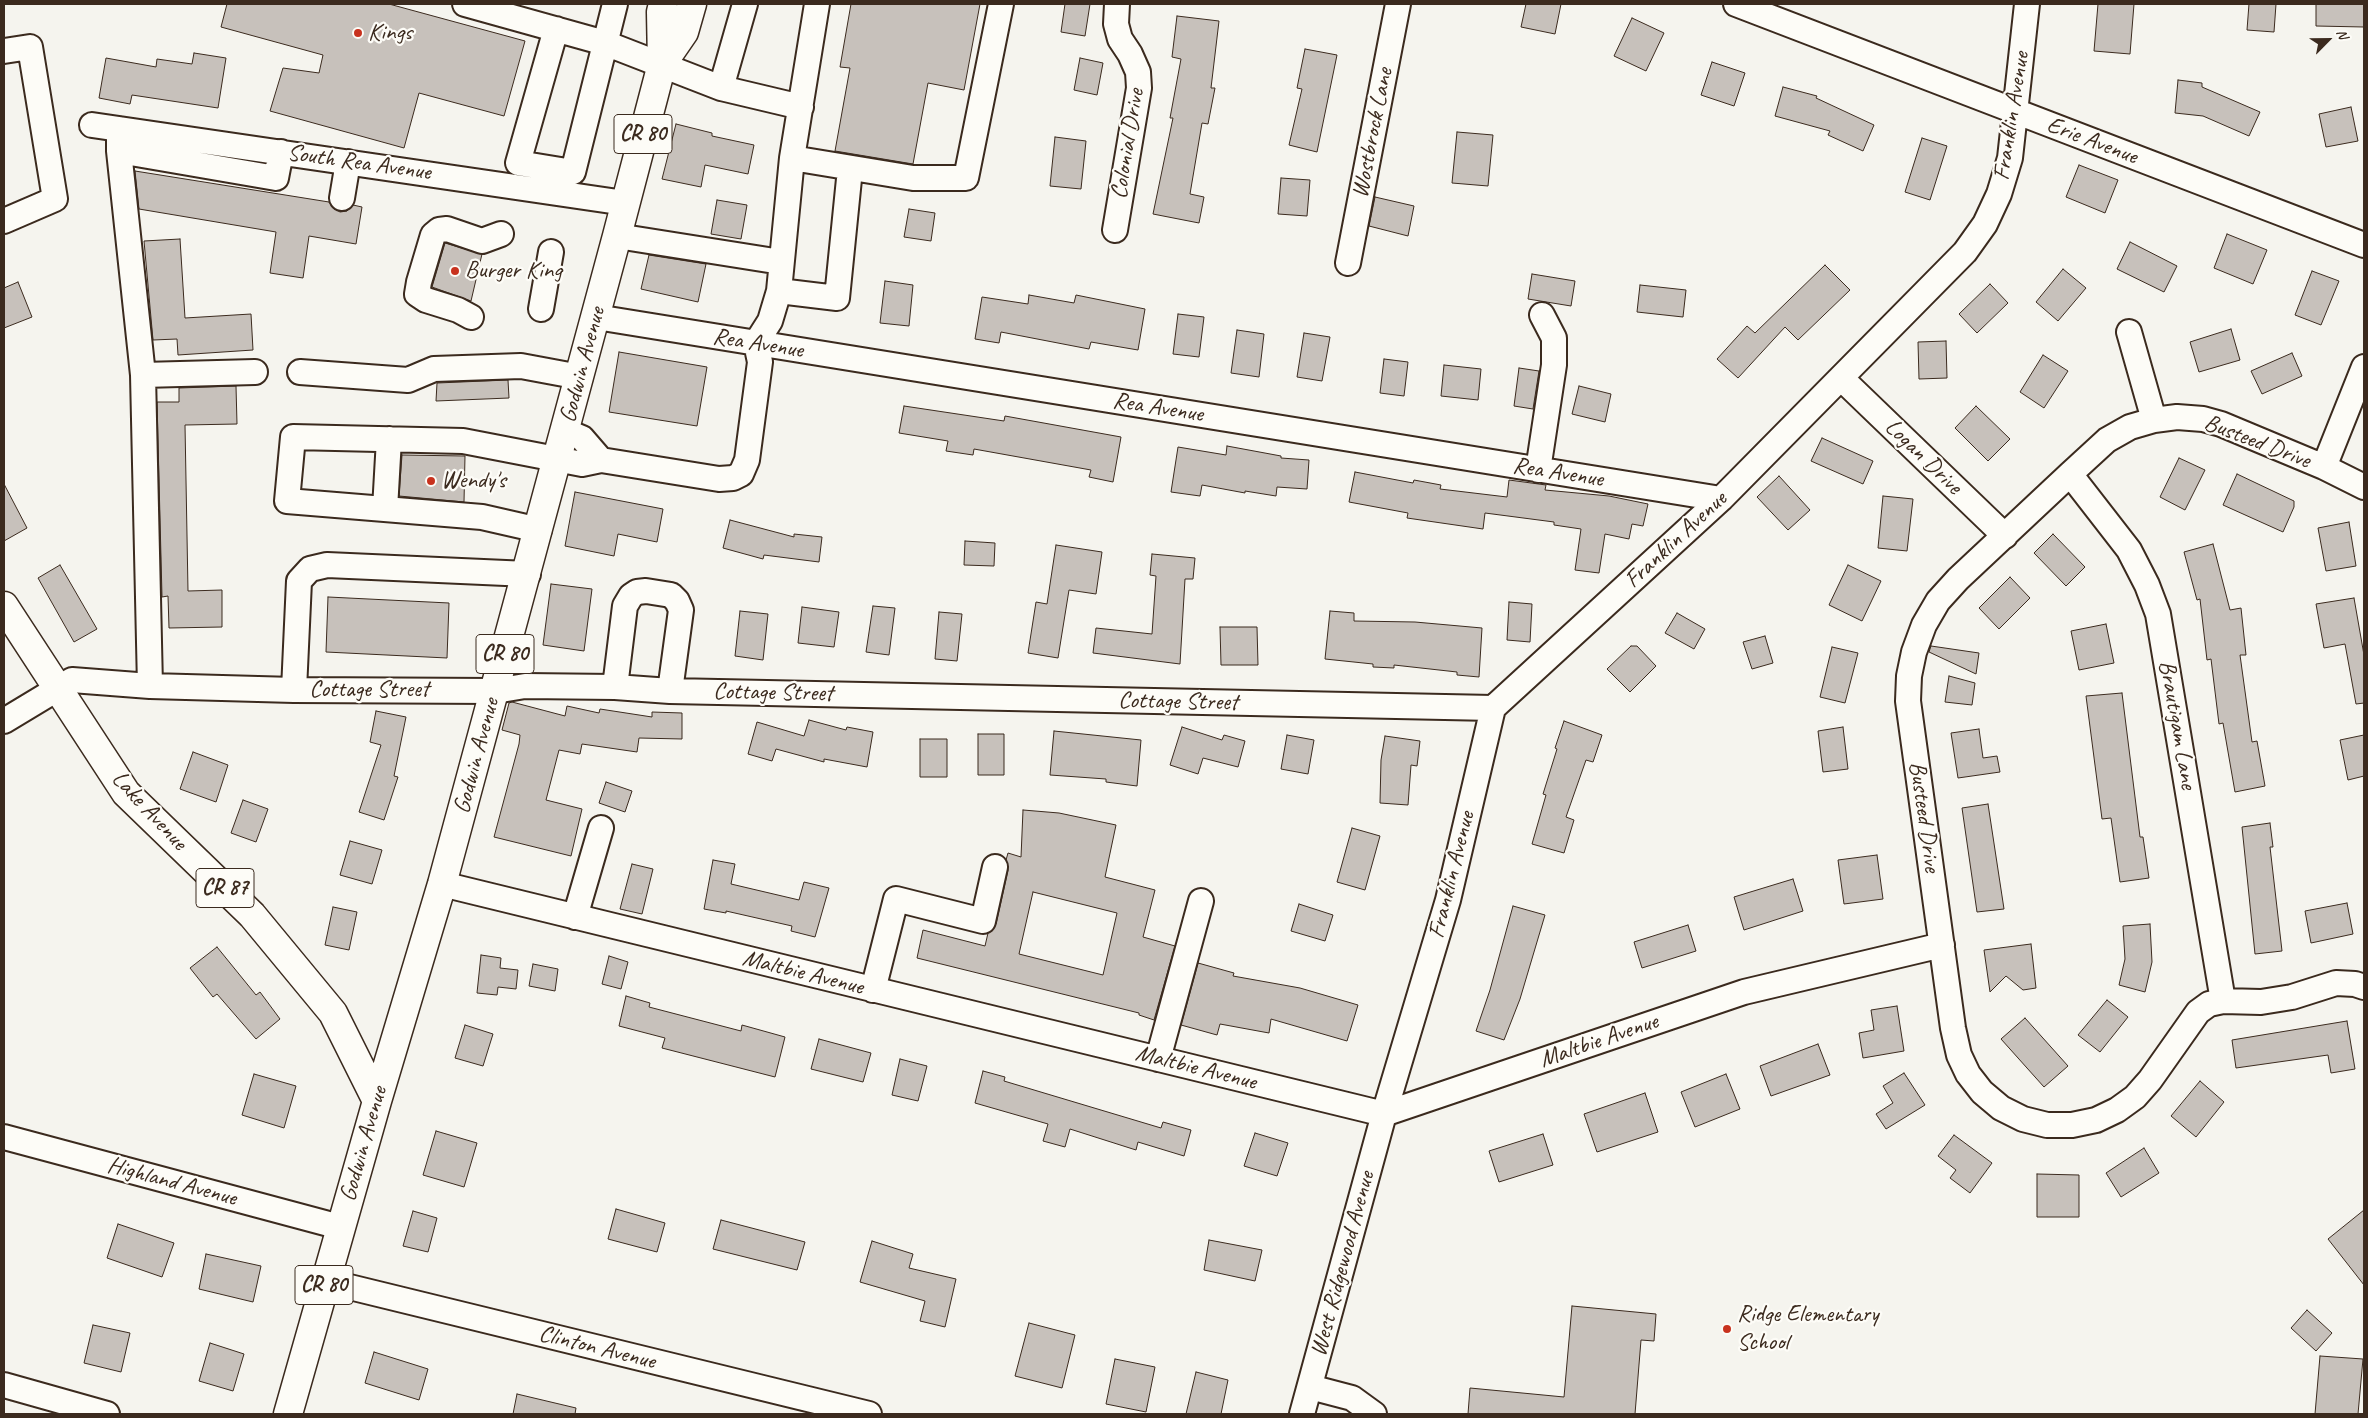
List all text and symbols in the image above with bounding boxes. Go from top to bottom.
north arrow [2303,15,2353,65]
place label: Kings [368,19,412,47]
marker: Kings [352,27,364,39]
text: N [2333,27,2352,41]
street label: Franklin Avenue [1988,50,2036,182]
street label: Wostbrock Lane [1346,66,1400,200]
street label: Colonial Drive [1105,87,1151,201]
street label: Erie Avenue [2043,111,2141,171]
road number: CR 80 [614,114,672,154]
street label: South Rea Avenue [285,139,433,187]
place label: Burger King [465,257,562,285]
marker: Burger King [449,265,461,277]
street label: Godwin Avenue [554,304,612,426]
street label: Rea Avenue [711,323,805,365]
street label: Rea Avenue [1111,387,1205,429]
street label: Busteed Drive [2200,409,2314,475]
street label: Logan Drive [1878,413,1968,501]
street label: Rea Avenue [1511,452,1605,494]
place label: Wendy's [441,467,506,495]
marker: Wendy's [425,475,437,487]
street label: Franklin Avenue [1619,485,1733,595]
road number: CR 80 [476,634,534,674]
street label: Brautigam Lane [2151,658,2203,792]
street label: Cottage Street [309,676,429,704]
street label: Cottage Street [713,678,833,708]
street label: Cottage Street [1118,687,1238,717]
street label: Godwin Avenue [448,695,506,817]
street label: Busteed Drive [1902,760,1946,874]
street label: Lake Avenue [105,765,193,857]
street label: Franklin Avenue [1422,809,1482,941]
road number: CR 87 [196,868,254,908]
street label: Maltbie Avenue [740,944,866,1002]
street label: Maltbie Avenue [1536,1007,1662,1075]
street label: Maltbie Avenue [1133,1039,1259,1097]
street label: Godwin Avenue [334,1083,394,1205]
street label: Highland Avenue [104,1151,240,1213]
street label: West Ridgewood Avenue [1304,1168,1382,1360]
road number: CR 80 [295,1266,353,1304]
place label: Ridge Elementary School [1737,1301,1878,1357]
street label: Clinton Avenue [536,1320,658,1376]
marker: Ridge Elementary School [1721,1323,1733,1335]

